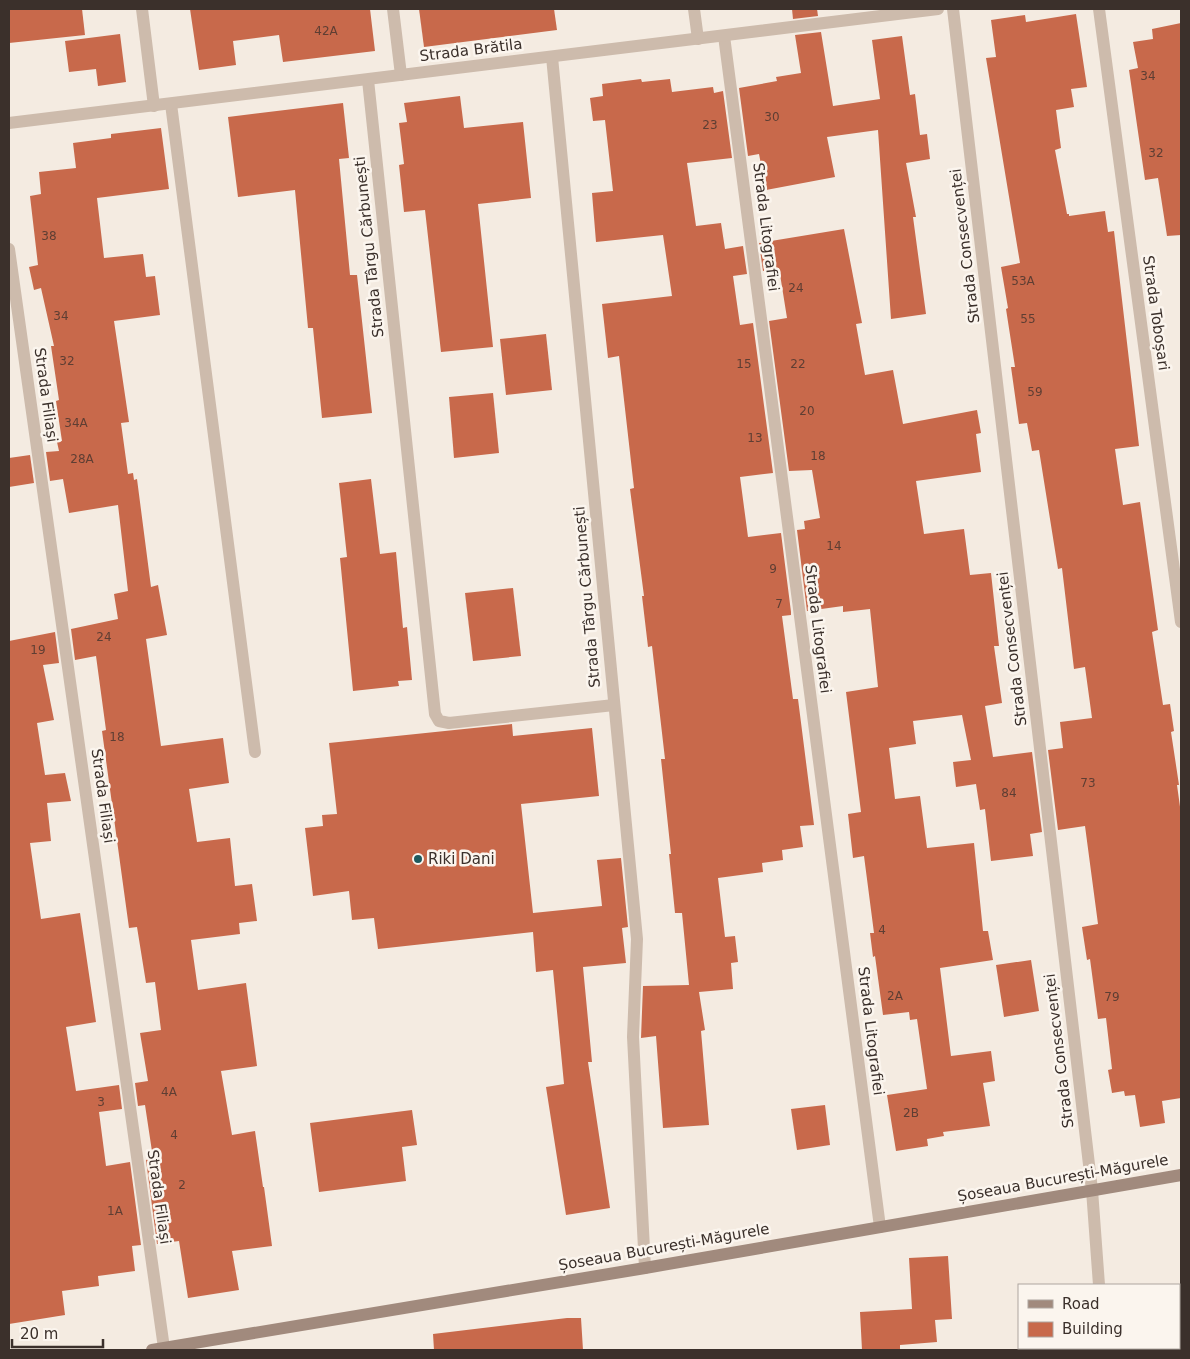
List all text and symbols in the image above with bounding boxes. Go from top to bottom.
house number: 42A [314,24,339,38]
street label: Strada Brătila [419,35,523,65]
house number: 34 [1140,69,1156,83]
house number: 30 [764,110,780,124]
house number: 23 [702,118,718,132]
house number: 32 [1148,146,1164,160]
street label: Strada Târgu Cărbunești [351,156,387,338]
street label: Strada Litografiei [749,162,783,292]
street label: Strada Consecvenței [947,168,983,324]
house number: 38 [41,229,57,243]
street label: Strada Toboșari [1139,254,1173,372]
house number: 53A [1011,274,1036,288]
house number: 24 [788,281,804,295]
house number: 34 [53,309,69,323]
house number: 55 [1020,312,1036,326]
street label: Strada Filiași [30,346,62,444]
house number: 32 [59,354,75,368]
house number: 15 [736,357,752,371]
house number: 22 [790,357,806,371]
house number: 59 [1027,385,1043,399]
house number: 20 [799,404,815,418]
house number: 34A [64,416,89,430]
house number: 13 [747,431,763,445]
house number: 18 [810,449,826,463]
house number: 28A [70,452,95,466]
street label: Strada Târgu Cărbunești [570,506,604,688]
house number: 14 [826,539,842,553]
house number: 9 [769,562,777,576]
street label: Strada Litografiei [801,564,835,694]
street label: Strada Consecvenței [994,571,1030,727]
house number: 7 [775,597,783,611]
house number: 24 [96,630,112,644]
house number: 19 [30,643,46,657]
house number: 18 [109,730,125,744]
street label: Strada Filiași [87,747,119,845]
house number: 73 [1080,776,1096,790]
house number: 84 [1001,786,1017,800]
place label: Riki Dani [428,850,495,868]
marker: Riki Dani [412,853,424,865]
house number: 4 [878,923,886,937]
street label: Strada Litografiei [854,966,888,1096]
street label: Strada Consecvenței [1041,973,1077,1129]
house number: 2A [887,989,904,1003]
house number: 79 [1104,990,1120,1004]
house number: 4A [161,1085,178,1099]
house number: 3 [97,1095,105,1109]
house number: 2B [903,1106,919,1120]
house number: 4 [170,1128,178,1142]
street label: Strada Filiași [143,1148,175,1246]
street label: Șoseaua București-Măgurele [956,1151,1170,1205]
house number: 2 [178,1178,186,1192]
house number: 1A [107,1204,124,1218]
street label: Șoseaua București-Măgurele [557,1220,771,1274]
legend [1018,1284,1180,1349]
text: Road [1062,1295,1100,1313]
scale bar [12,1316,104,1348]
text: Building [1062,1320,1123,1338]
text: 20 m [20,1325,58,1343]

